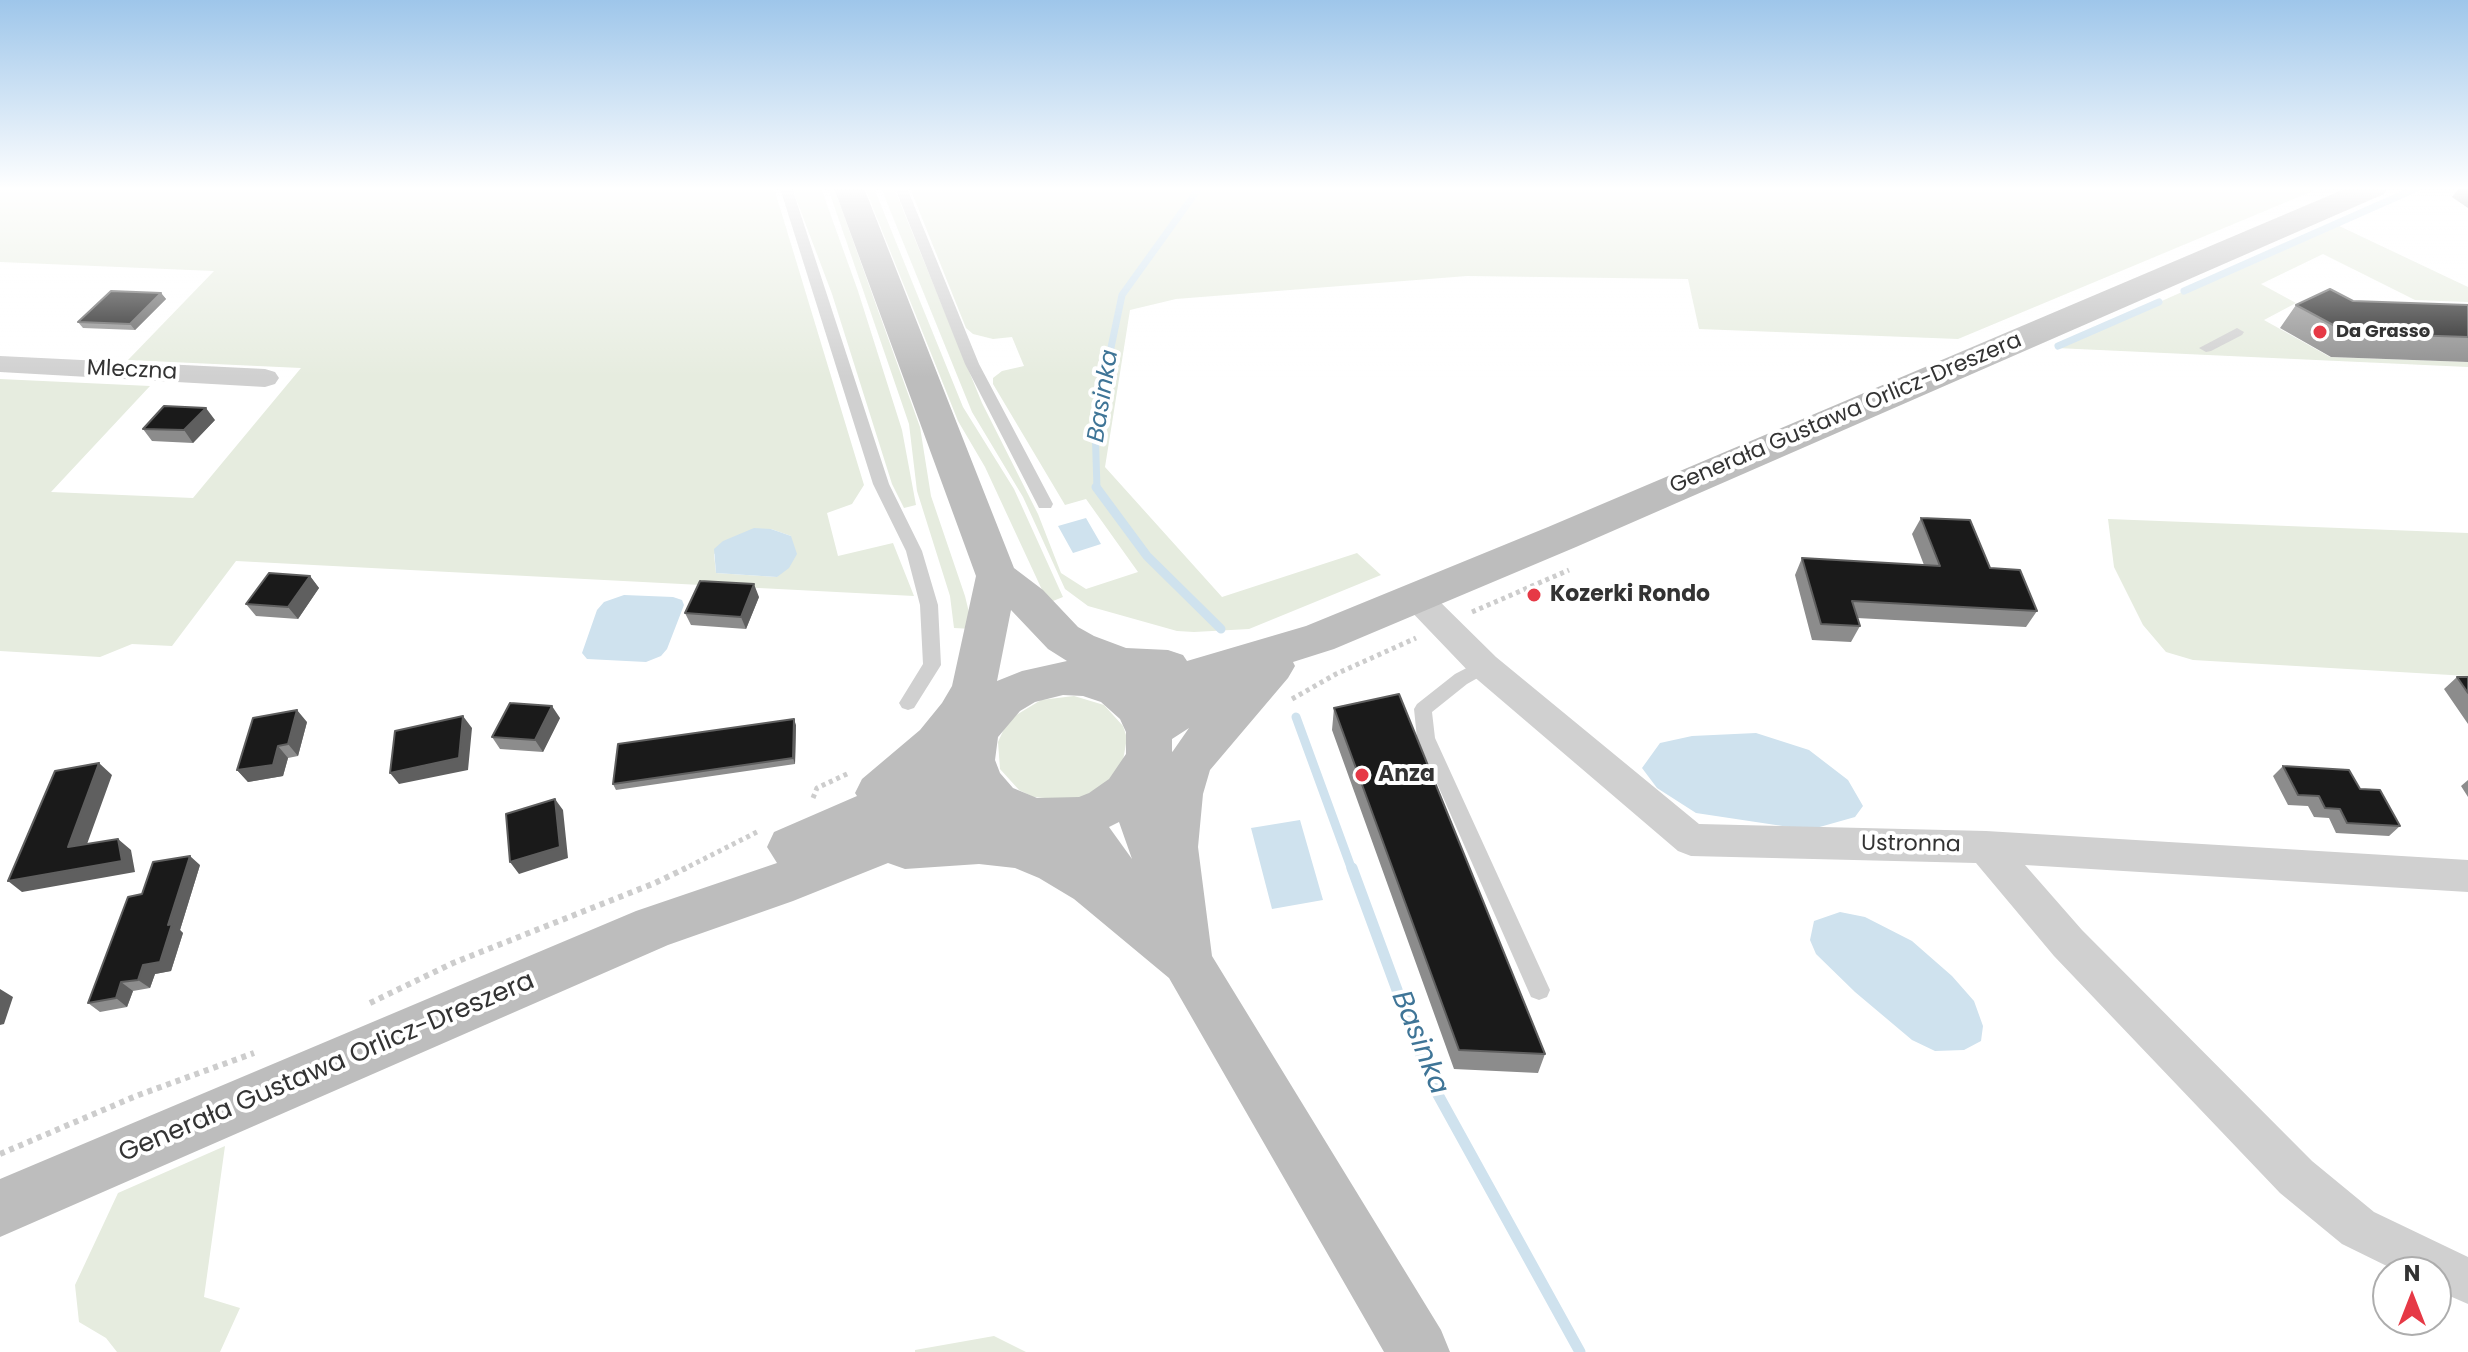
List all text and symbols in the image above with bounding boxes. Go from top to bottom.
place label: Da Grasso [2336,321,2430,343]
marker: Da Grasso [2311,323,2329,341]
street label: Generała Gustawa Orlicz-Dreszera [1666,328,2026,500]
water label: Basinka [1082,348,1126,444]
street label: Mleczna [86,355,178,387]
place label: Kozerki Rondo [1550,582,1710,608]
marker: Kozerki Rondo [1525,586,1543,604]
place label: Anza [1378,762,1435,788]
marker: Anza [1353,766,1371,784]
street label: Ustronna [1861,831,1961,859]
street label: Generała Gustawa Orlicz-Dreszera [114,966,540,1170]
water label: Basinka [1383,986,1455,1100]
north arrow [2372,1256,2452,1336]
text: N [2404,1258,2420,1289]

